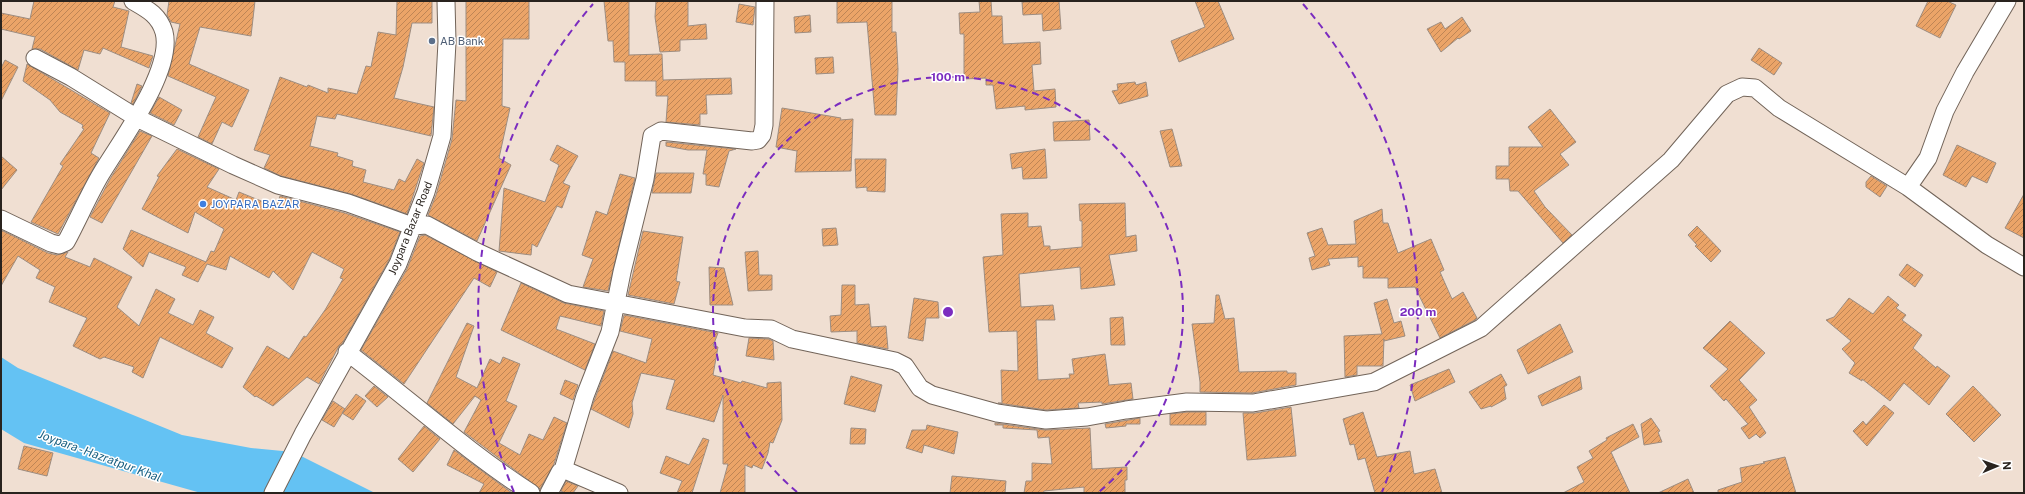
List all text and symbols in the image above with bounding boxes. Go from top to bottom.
place label: AB Bank [440,35,484,47]
marker: AB Bank [427,36,437,46]
text: 100 m [931,70,965,84]
street label: Joypara Bazar Road [386,180,434,276]
place label: JOYPARA BAZAR [211,198,299,210]
marker: JOYPARA BAZAR [198,199,208,209]
centre of rings [941,305,955,319]
text: 200 m [1400,305,1436,319]
water label: Joypara - Hazratpur Khal [37,427,163,485]
north arrow [1977,446,2017,486]
text: N [2001,461,2013,470]

